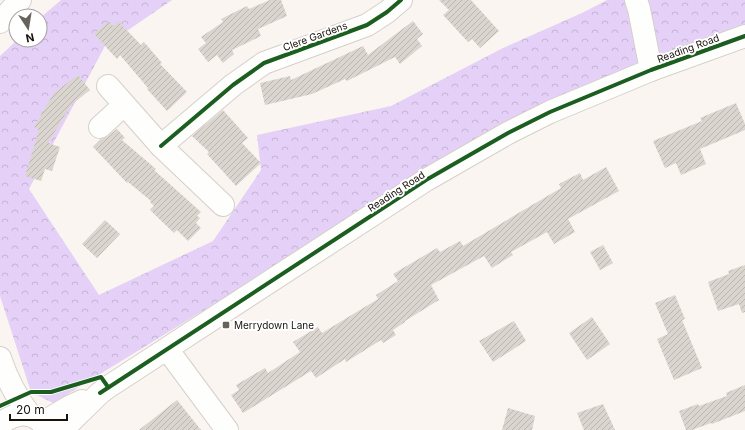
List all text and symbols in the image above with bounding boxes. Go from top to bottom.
north arrow [8,8,48,48]
street label: Clere Gardens [281,19,349,53]
text: N [25,30,36,46]
street label: Reading Road [655,31,721,65]
street label: Reading Road [365,168,427,214]
place label: Merrydown Lane [234,319,314,331]
marker: Merrydown Lane [221,320,231,330]
scale bar [10,396,67,422]
text: 20 m [16,402,45,417]

